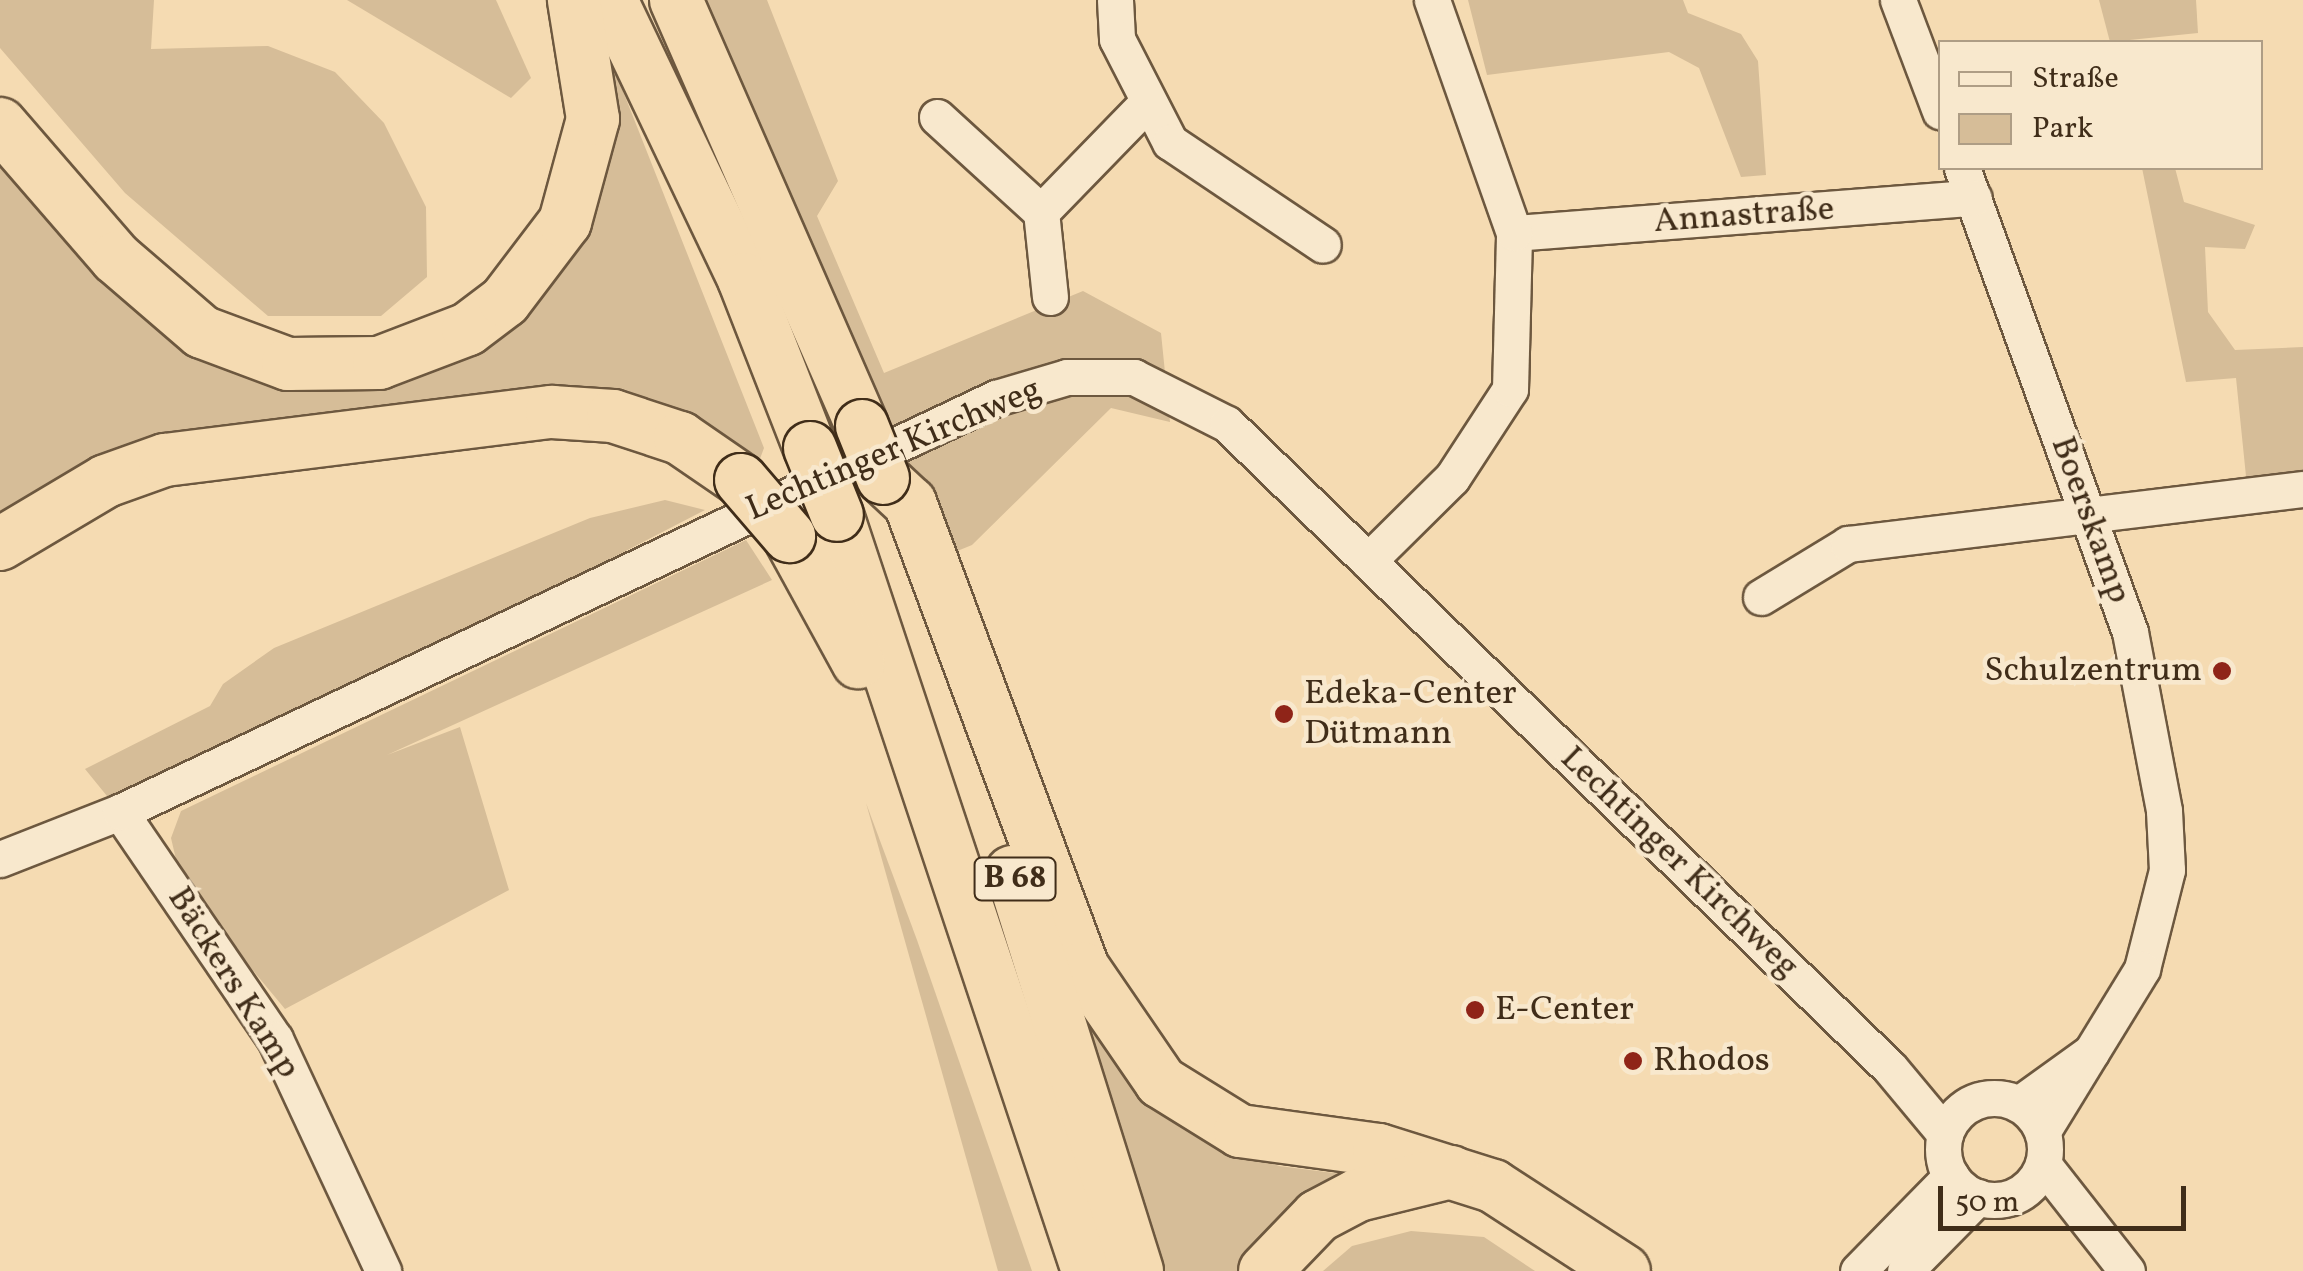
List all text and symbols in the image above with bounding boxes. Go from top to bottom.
legend [1938,40,2263,170]
text: Straße [2032,58,2119,100]
text: Park [2032,108,2093,150]
street label: Annastraße [1652,189,1836,243]
street label: Lechtinger Kirchweg [740,369,1048,531]
street label: Boerskamp [2040,431,2140,609]
place label: Schulzentrum [1984,650,2202,692]
marker: Schulzentrum [2211,660,2233,682]
place label: Edeka-Center Dütmann [1304,673,1517,755]
marker: Edeka-Center Dütmann [1273,703,1295,725]
street label: Lechtinger Kirchweg [1551,738,1807,988]
road number: B 68 [972,852,1058,906]
street label: Bäckers Kamp [157,879,309,1087]
place label: E-Center [1495,989,1634,1031]
marker: E-Center [1464,999,1486,1021]
place label: Rhodos [1653,1040,1770,1082]
marker: Rhodos [1622,1050,1644,1072]
scale bar [1943,1166,2190,1228]
text: 50 m [1955,1182,2019,1224]

